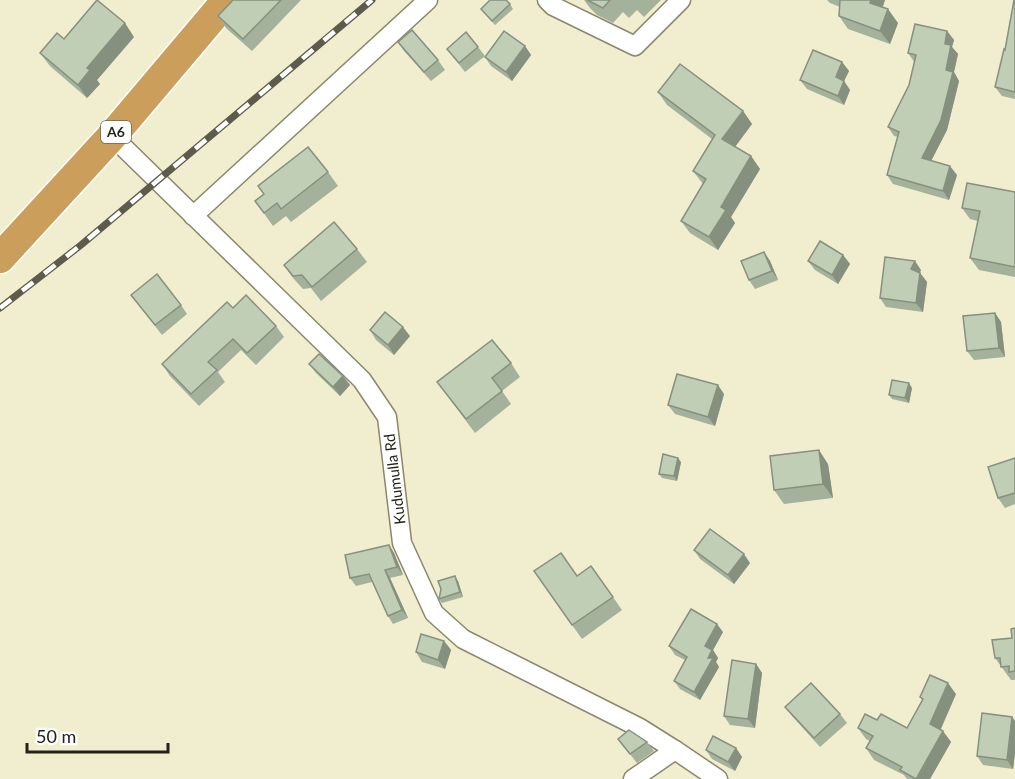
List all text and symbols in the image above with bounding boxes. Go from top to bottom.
road number: A6 [101,121,131,143]
street label: Kudumulla Rd [380,433,408,525]
scale bar [27,716,168,754]
text: 50 m [36,725,76,747]

